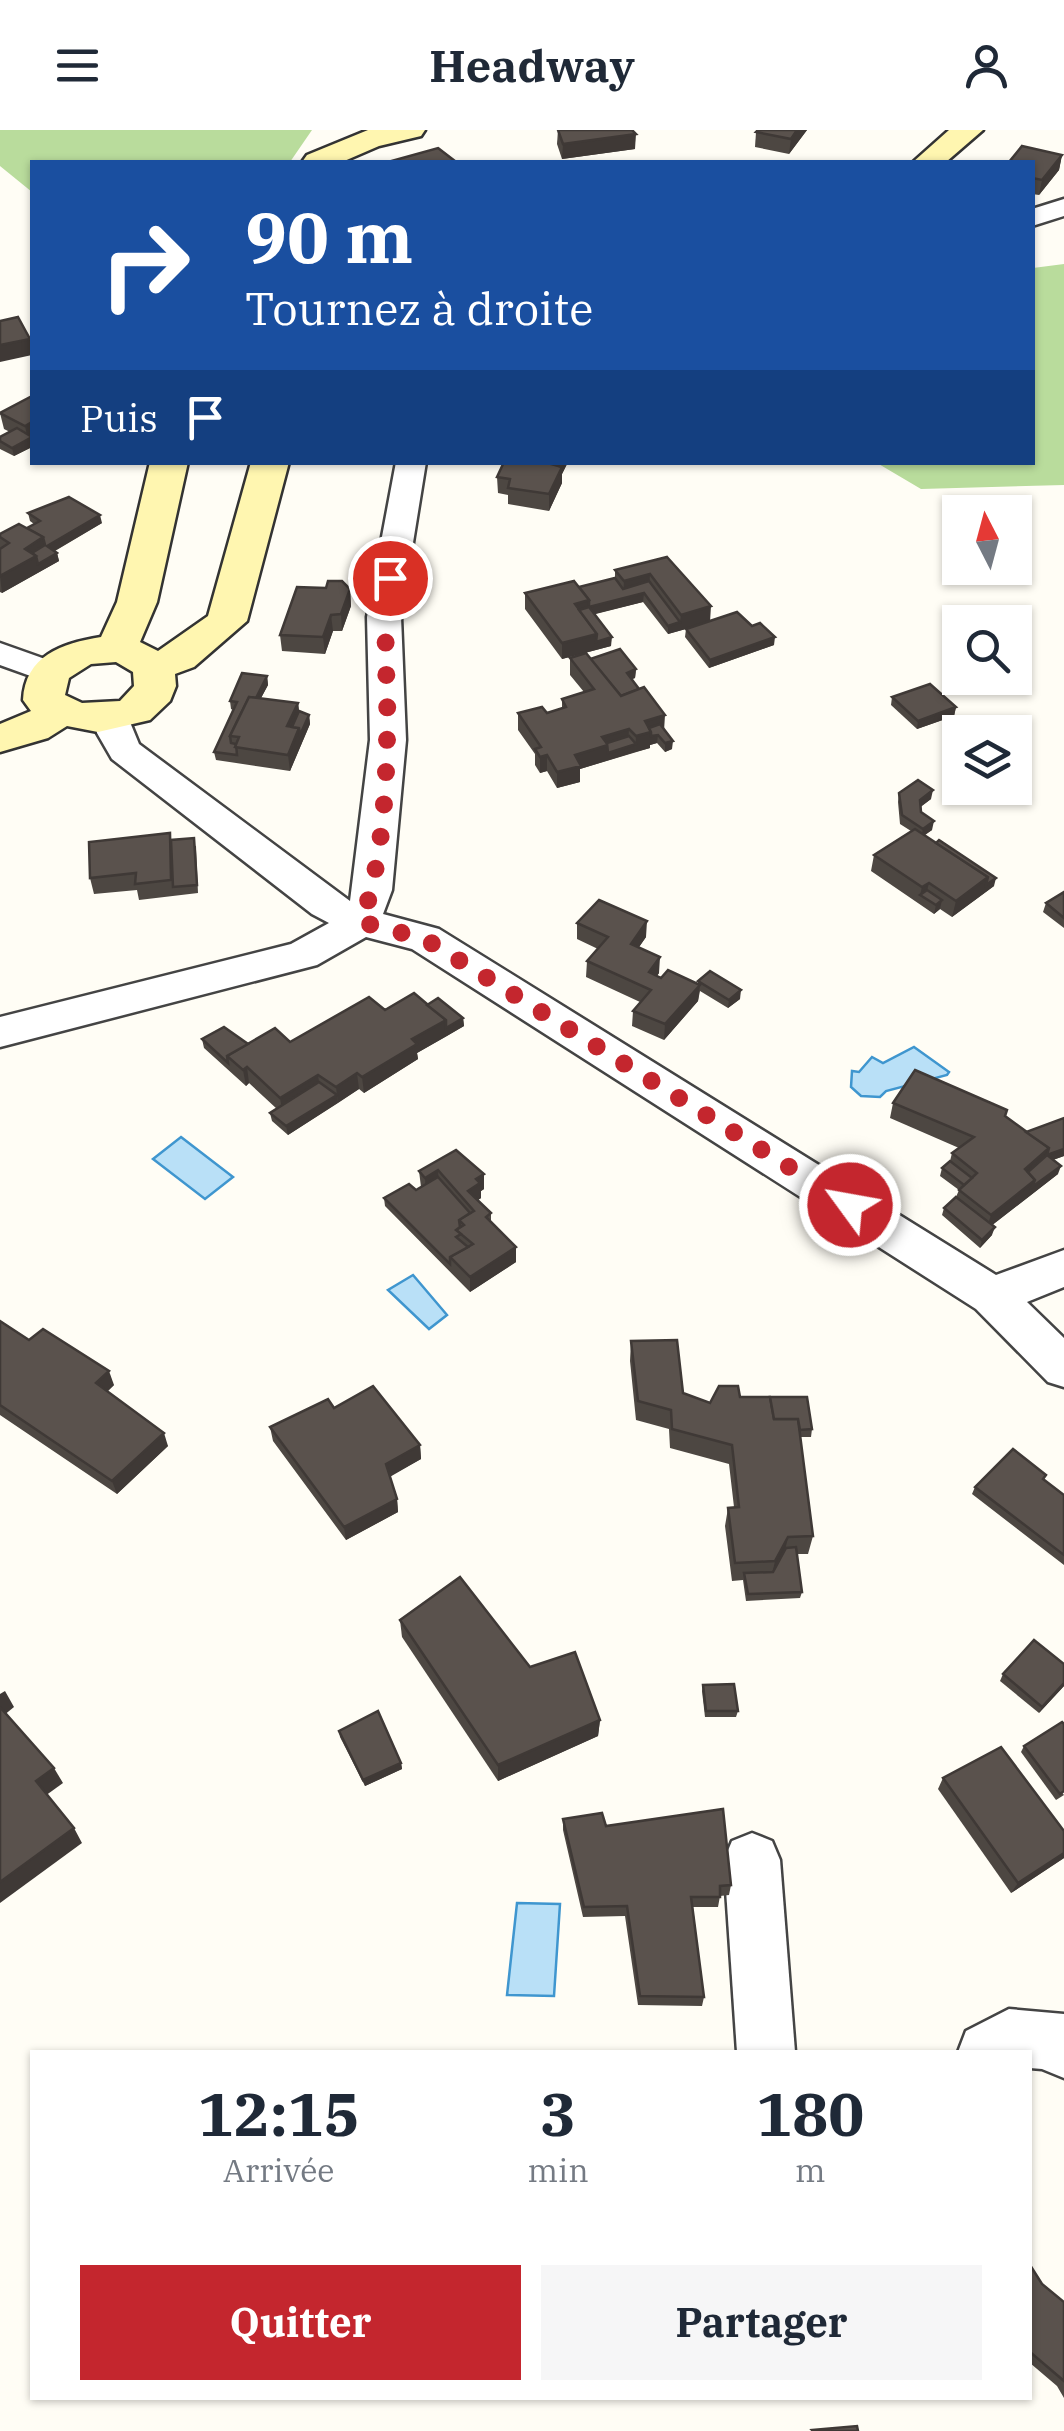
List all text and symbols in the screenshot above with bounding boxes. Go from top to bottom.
text: Headway [429,36,635,94]
icon: menu [50,38,105,93]
icon: person [959,38,1014,93]
text: 90 m [245,191,413,282]
icon: right [80,200,210,330]
text: Tournez à droite [245,279,593,337]
icon: arrive [178,390,233,445]
text: Puis [80,393,158,442]
north arrow [942,495,1032,585]
map controls [942,495,1032,805]
pin [348,536,433,621]
icon: arrive [363,551,418,606]
button: search [942,605,1032,695]
button: layers [942,715,1032,805]
position arrow [798,1153,902,1257]
text: 12:15 [198,2074,360,2153]
text: 3 [540,2074,576,2153]
text: 180 [756,2074,864,2153]
text: Arrivée [223,2149,335,2191]
text: min [528,2149,589,2191]
text: m [795,2149,826,2191]
button: Quitter [80,2265,521,2380]
button: Partager [541,2265,982,2380]

